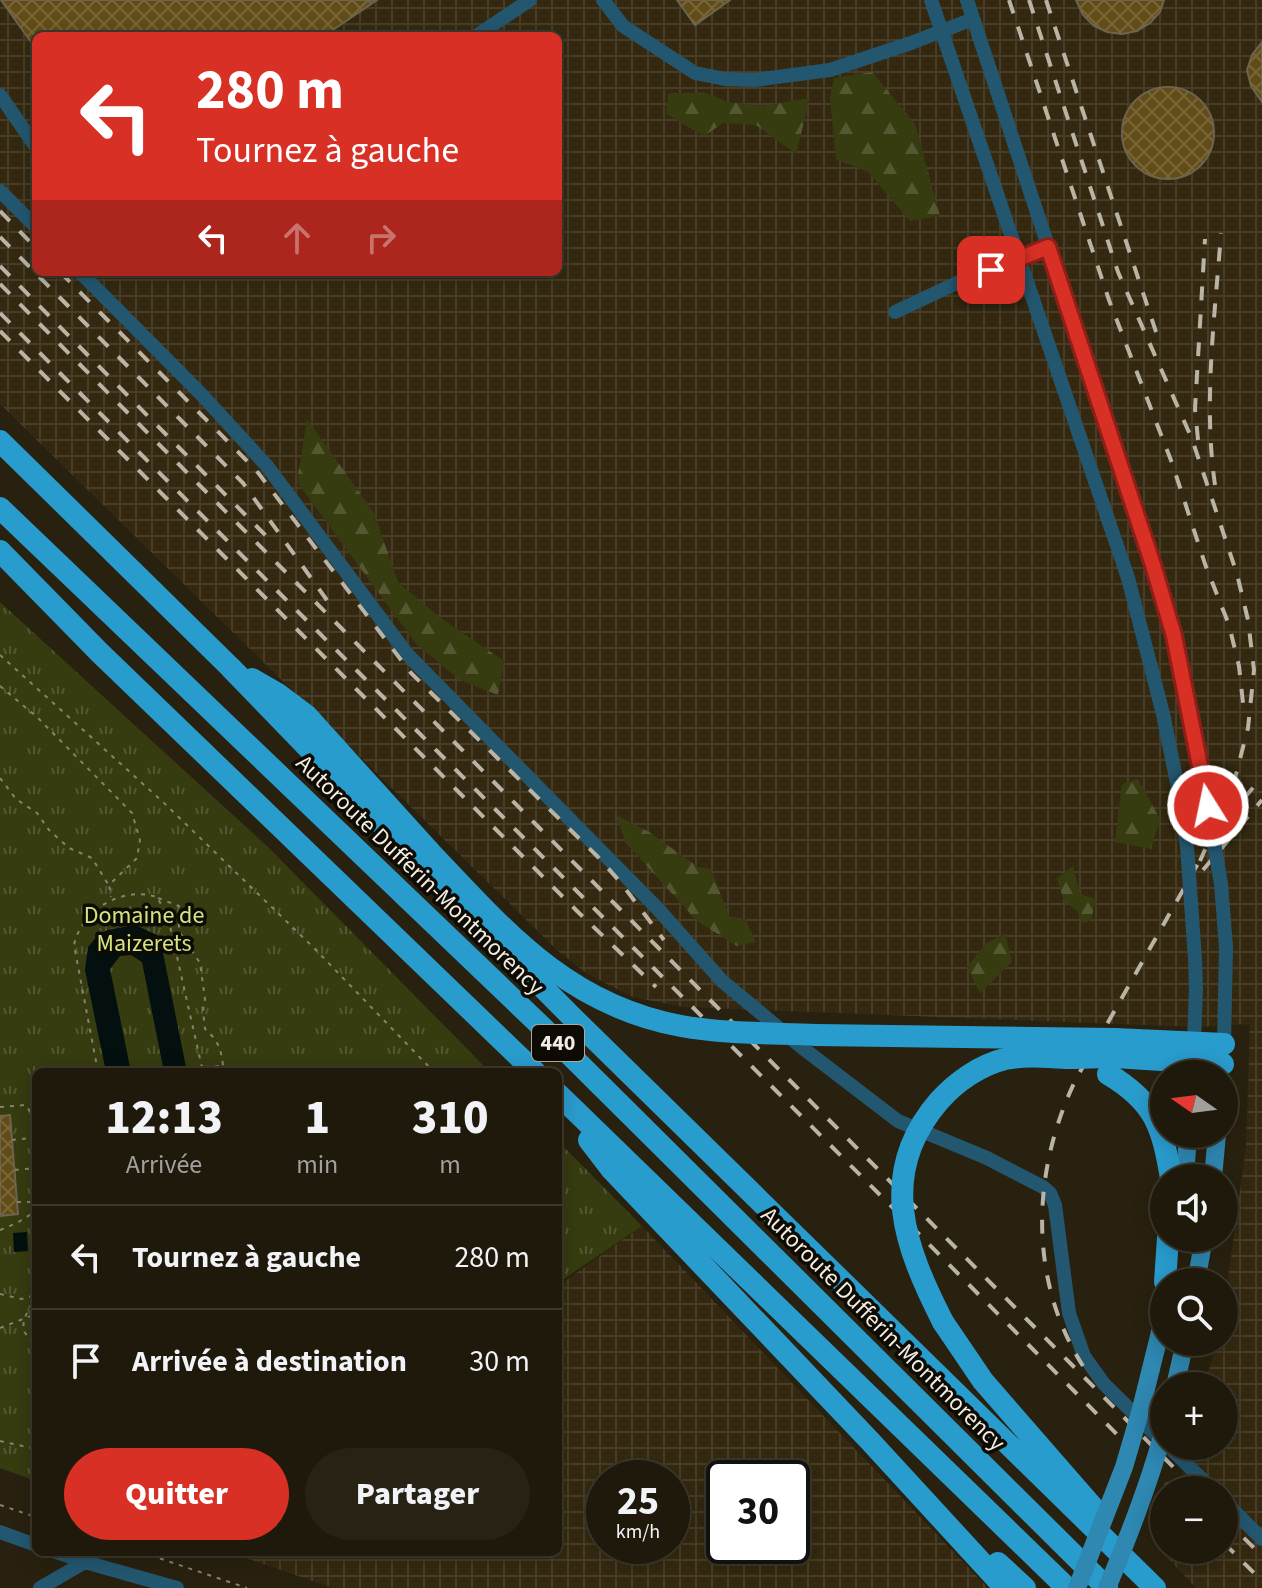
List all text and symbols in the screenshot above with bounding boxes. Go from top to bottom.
text: 280 m [196,51,344,130]
icon: left [64,64,168,168]
text: Tournez à gauche [196,125,459,176]
icon: left [191,216,235,260]
icon: ahead [275,216,319,260]
icon: right [359,216,403,260]
pin [957,236,1025,304]
icon: arrive [969,248,1013,292]
street label: Autoroute Dufferin-Montmorency [288,747,552,1003]
position arrow [1166,764,1250,848]
park label: Domaine de Maizerets [84,898,204,961]
road number: 440 [532,1025,584,1061]
north arrow [1150,1060,1238,1148]
map controls [1150,1060,1238,1564]
text: 12:13 [105,1084,223,1152]
text: 1 [304,1084,330,1152]
text: 310 [412,1084,489,1152]
text: Arrivée [126,1146,202,1183]
text: min [296,1146,338,1183]
text: m [439,1146,461,1183]
button: sound [1150,1164,1238,1252]
street label: Autoroute Dufferin-Montmorency [753,1199,1013,1459]
icon: left [64,1235,108,1279]
text: Tournez à gauche [132,1236,361,1279]
text: 280 m [454,1236,530,1279]
button: search [1150,1268,1238,1356]
icon: arrive [64,1339,108,1383]
text: Arrivée à destination [132,1340,407,1383]
text: 30 m [469,1340,530,1383]
button: + [1150,1372,1238,1460]
button: Quitter [64,1448,289,1540]
button: Partager [305,1448,530,1540]
speed limit sign: 30 [706,1460,810,1564]
text: 25 [617,1473,659,1530]
button: − [1150,1476,1238,1564]
text: km/h [616,1518,660,1546]

